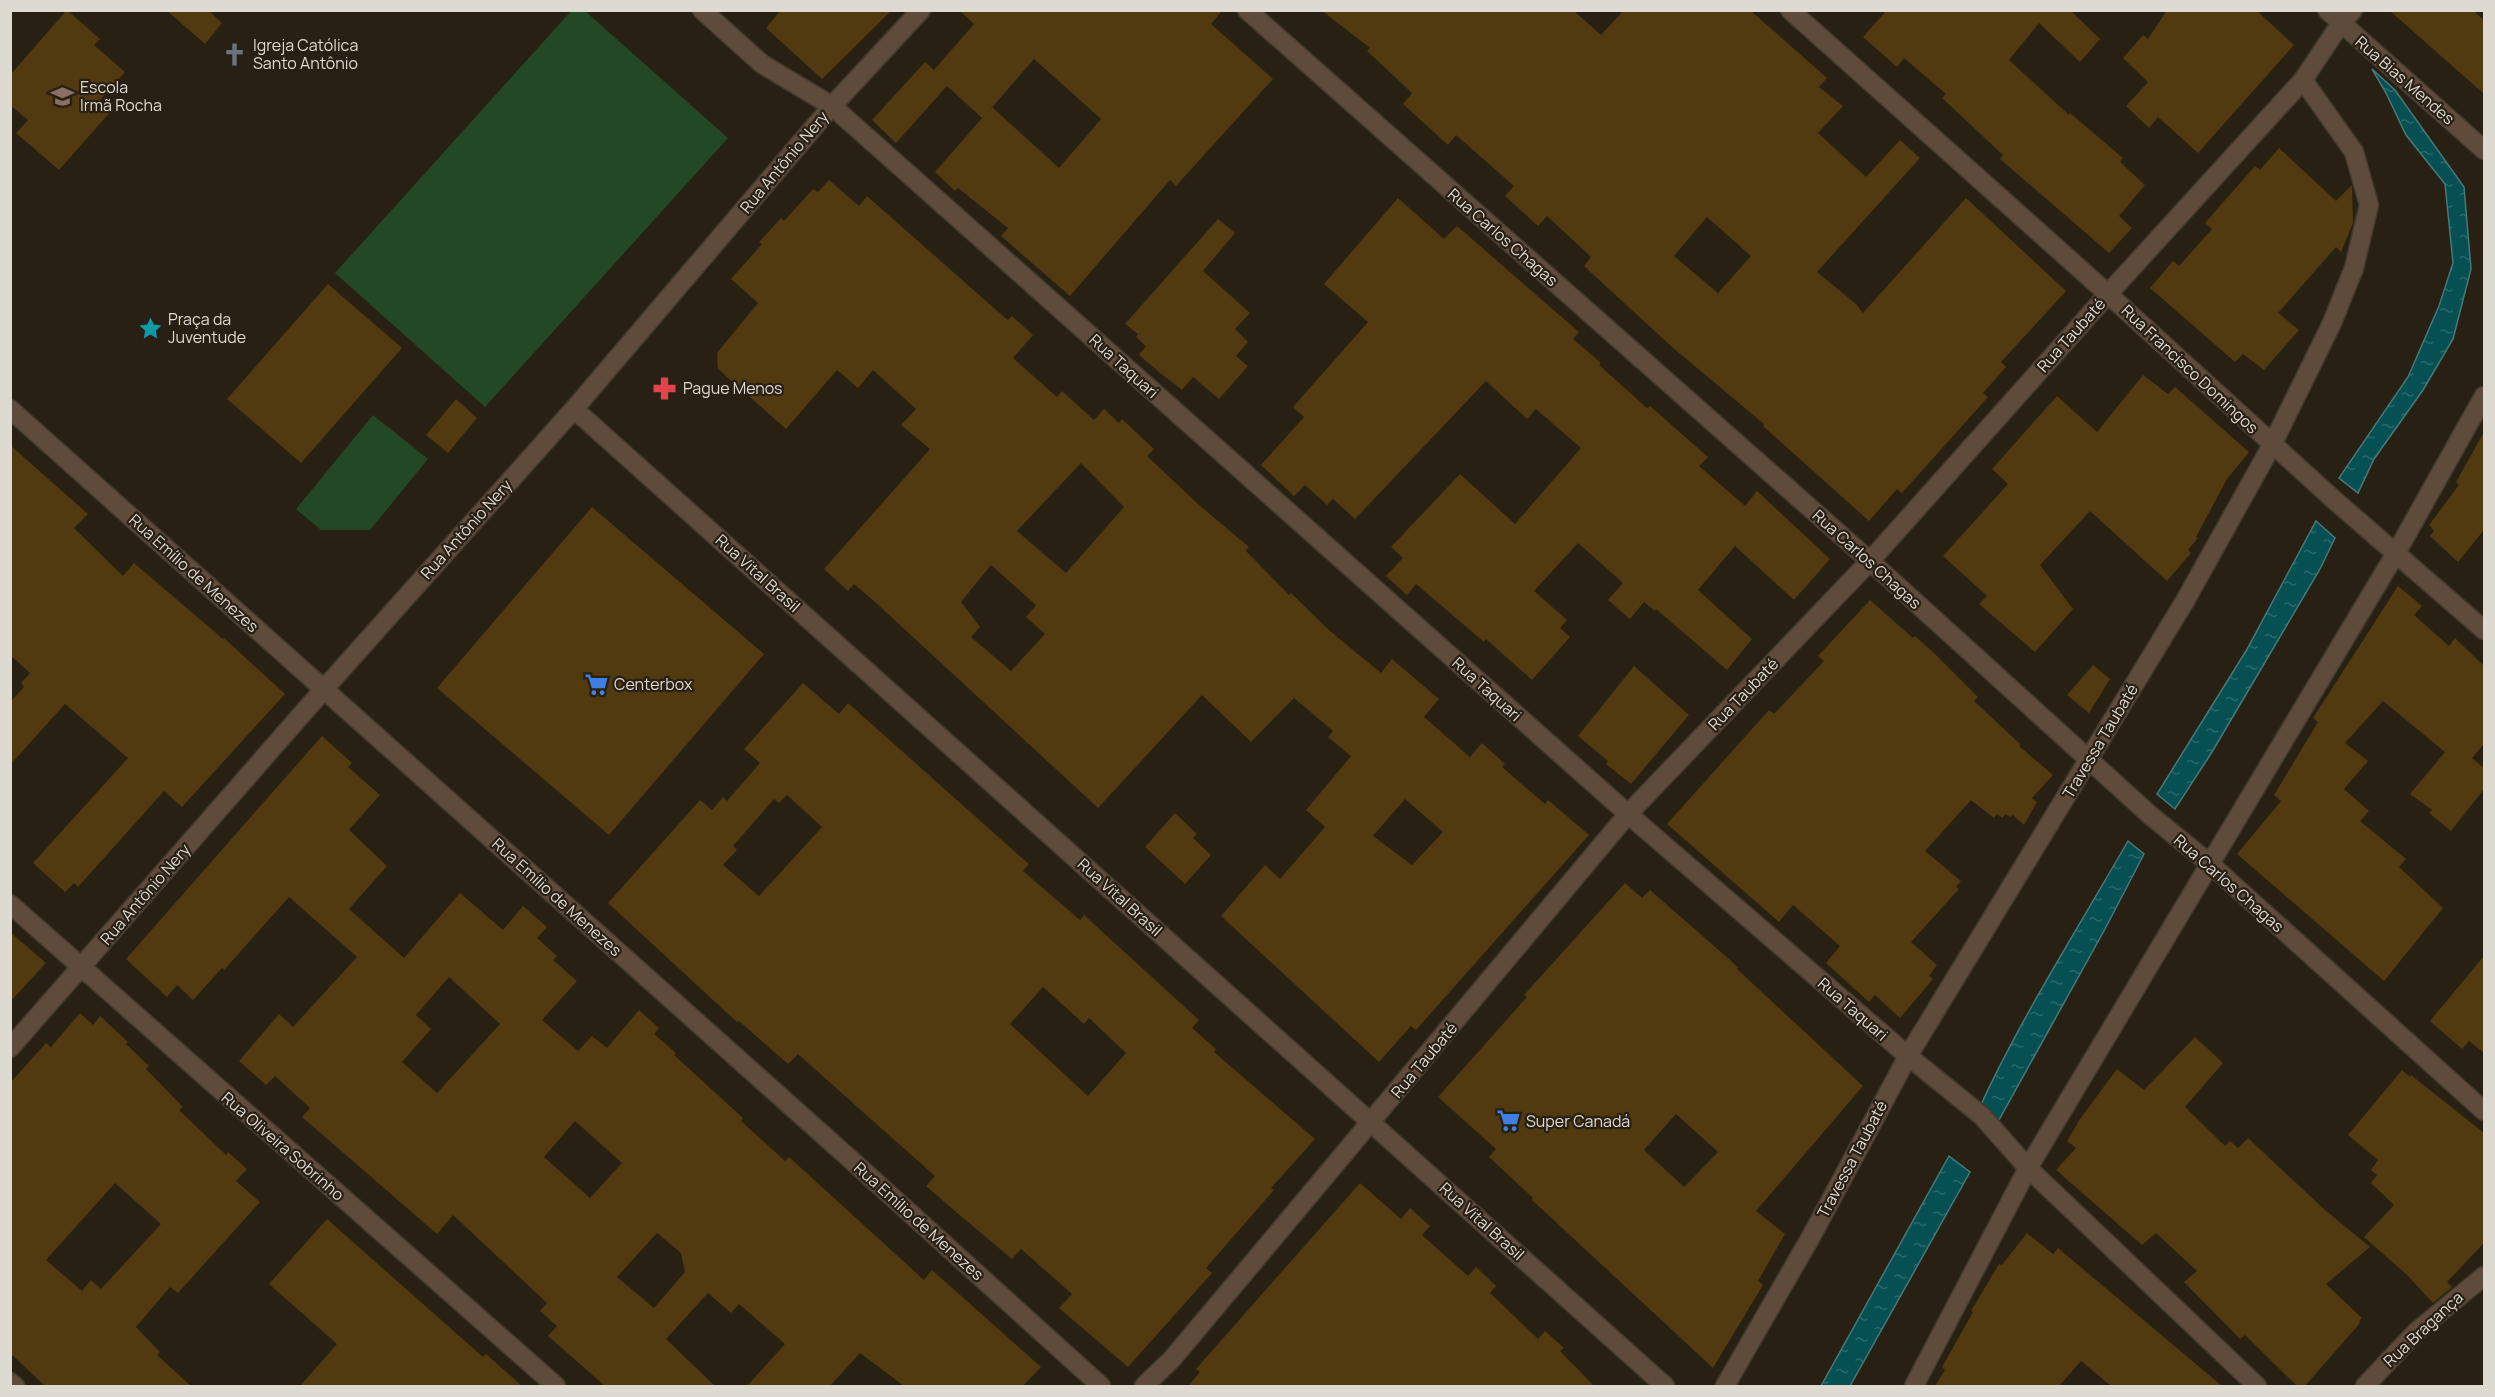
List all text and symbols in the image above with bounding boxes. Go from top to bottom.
street label: Rua Bias Mendes [2351,31,2459,129]
place label: Igreja Católica Santo Antônio [253,34,358,74]
church icon: Igreja Católica Santo Antônio [222,41,248,67]
place label: Escola Irmã Rocha [80,76,162,116]
school or university icon: Escola Irmã Rocha [49,83,75,109]
street label: Rua Antônio Nery [735,106,834,218]
street label: Rua Carlos Chagas [1443,183,1563,291]
street label: Rua Taubaté [2032,293,2110,377]
street label: Rua Francisco Domingos [2117,300,2263,438]
place label: Praça da Juventude [168,308,246,348]
place icon: Praça da Juventude [137,315,163,341]
street label: Rua Taquari [1085,329,1163,403]
pharmacy icon: Pague Menos [652,375,678,401]
place label: Pague Menos [683,377,783,399]
street label: Rua Antônio Nery [415,474,517,584]
street label: Rua Carlos Chagas [1808,504,1926,614]
street label: Rua Emílio de Menezes [125,509,263,637]
street label: Rua Vital Brasil [711,529,805,617]
street label: Rua Taquari [1448,652,1526,726]
street label: Rua Taubaté [1703,653,1783,735]
supermarket icon: Centerbox [583,671,609,697]
place label: Centerbox [614,673,693,695]
street label: Travessa Taubaté [2057,680,2143,802]
street label: Rua Carlos Chagas [2169,829,2289,937]
street label: Rua Emílio de Menezes [488,833,626,961]
street label: Rua Antônio Nery [95,838,195,949]
street label: Rua Vital Brasil [1073,853,1167,941]
street label: Rua Taquari [1813,972,1893,1046]
street label: Rua Taubaté [1386,1017,1462,1103]
street label: Rua Oliveira Sobrinho [217,1087,349,1205]
street label: Travessa Taubaté [1812,1097,1892,1221]
supermarket icon: Super Canadá [1495,1108,1521,1134]
place label: Super Canadá [1526,1110,1630,1132]
street label: Rua Emílio de Menezes [850,1157,988,1285]
street label: Rua Vital Brasil [1435,1177,1529,1265]
street label: Rua Bragança [2378,1286,2468,1372]

